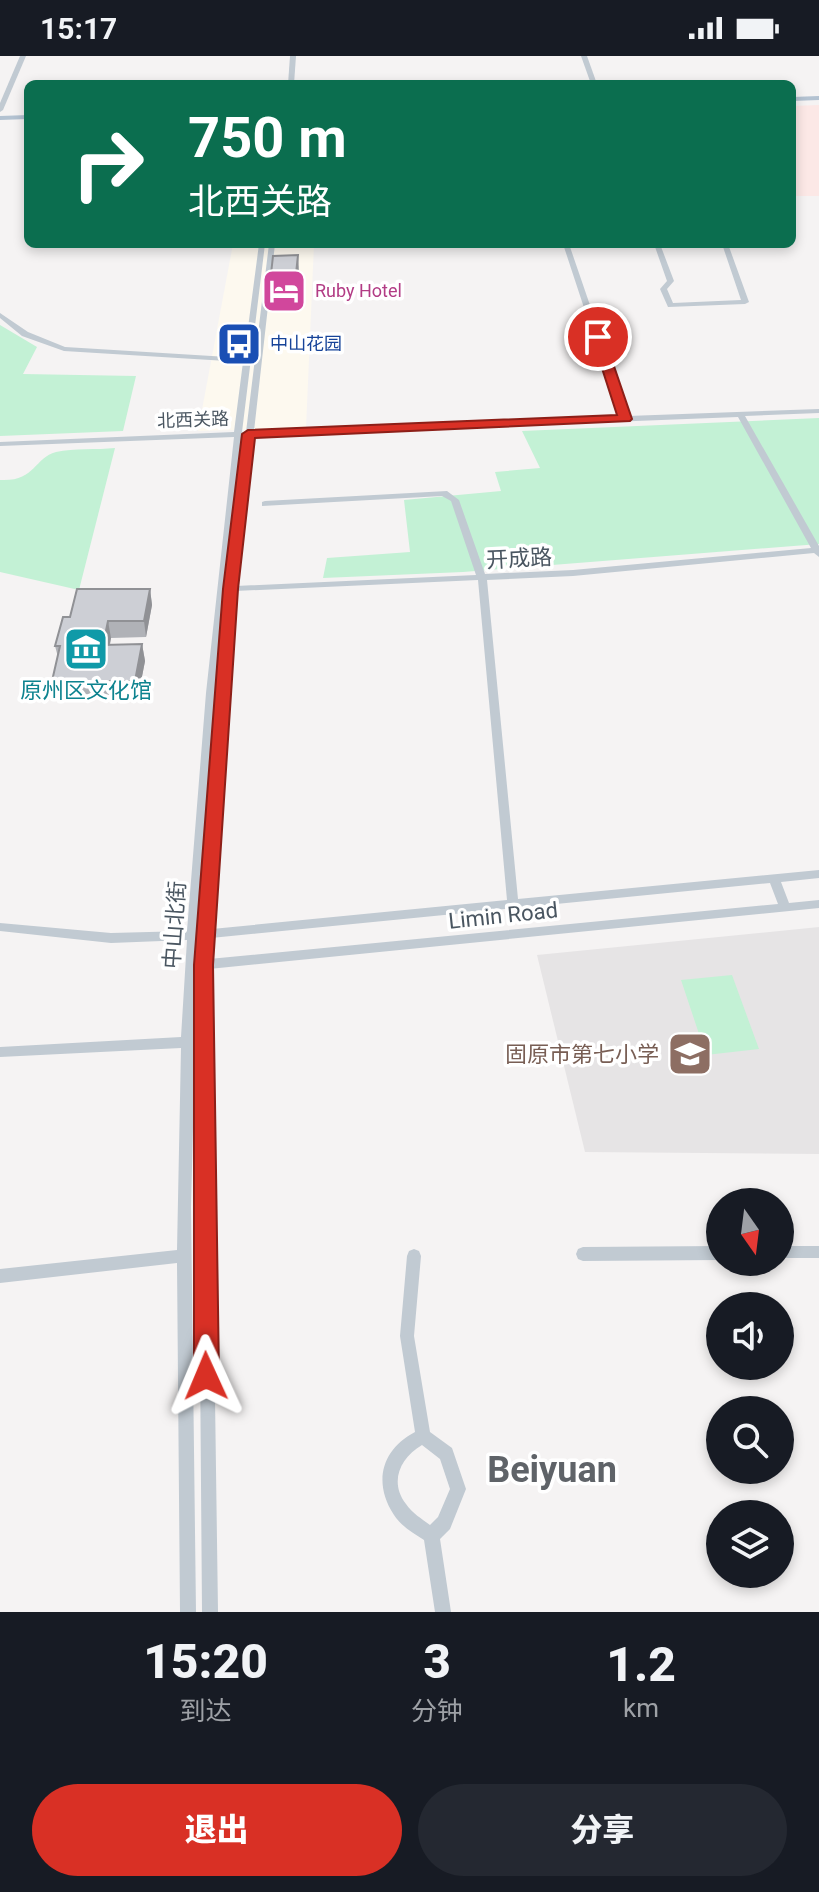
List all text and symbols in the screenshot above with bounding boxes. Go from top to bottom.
text: 15:17 [40,11,117,46]
text: 750 m [188,105,347,171]
icon: right [56,112,160,216]
text: 北西关路 [188,181,332,223]
hotel icon: Ruby Hotel [260,267,308,315]
place label: Ruby Hotel [315,280,402,301]
pin [564,303,632,371]
icon: arrive [576,315,620,359]
bus stop icon: 中山花园 [215,320,263,368]
place label: 中山花园 [270,333,342,354]
street label: 北西关路 [157,408,229,431]
street label: 开成路 [485,544,553,573]
museum icon: 原州区文化馆 [62,625,110,673]
place label: 原州区文化馆 [20,678,152,703]
street label: 中山北街 [159,880,190,970]
street label: Limin Road [447,897,559,934]
school or university icon: 固原市第七小学 [666,1030,714,1078]
place label: 固原市第七小学 [505,1042,659,1067]
north arrow [706,1188,794,1276]
map controls [706,1188,794,1588]
button: sound [706,1292,794,1380]
position arrow [164,1334,248,1418]
button: search [706,1396,794,1484]
district label: Beiyuan [487,1449,617,1491]
button: layers [706,1500,794,1588]
text: 15:20 [143,1633,268,1690]
text: 3 [423,1633,451,1690]
text: 1.2 [606,1636,676,1693]
text: km [623,1693,659,1723]
text: 到达 [180,1696,232,1726]
text: 分钟 [411,1696,463,1726]
button: 退出 [32,1784,402,1876]
button: 分享 [418,1784,787,1876]

